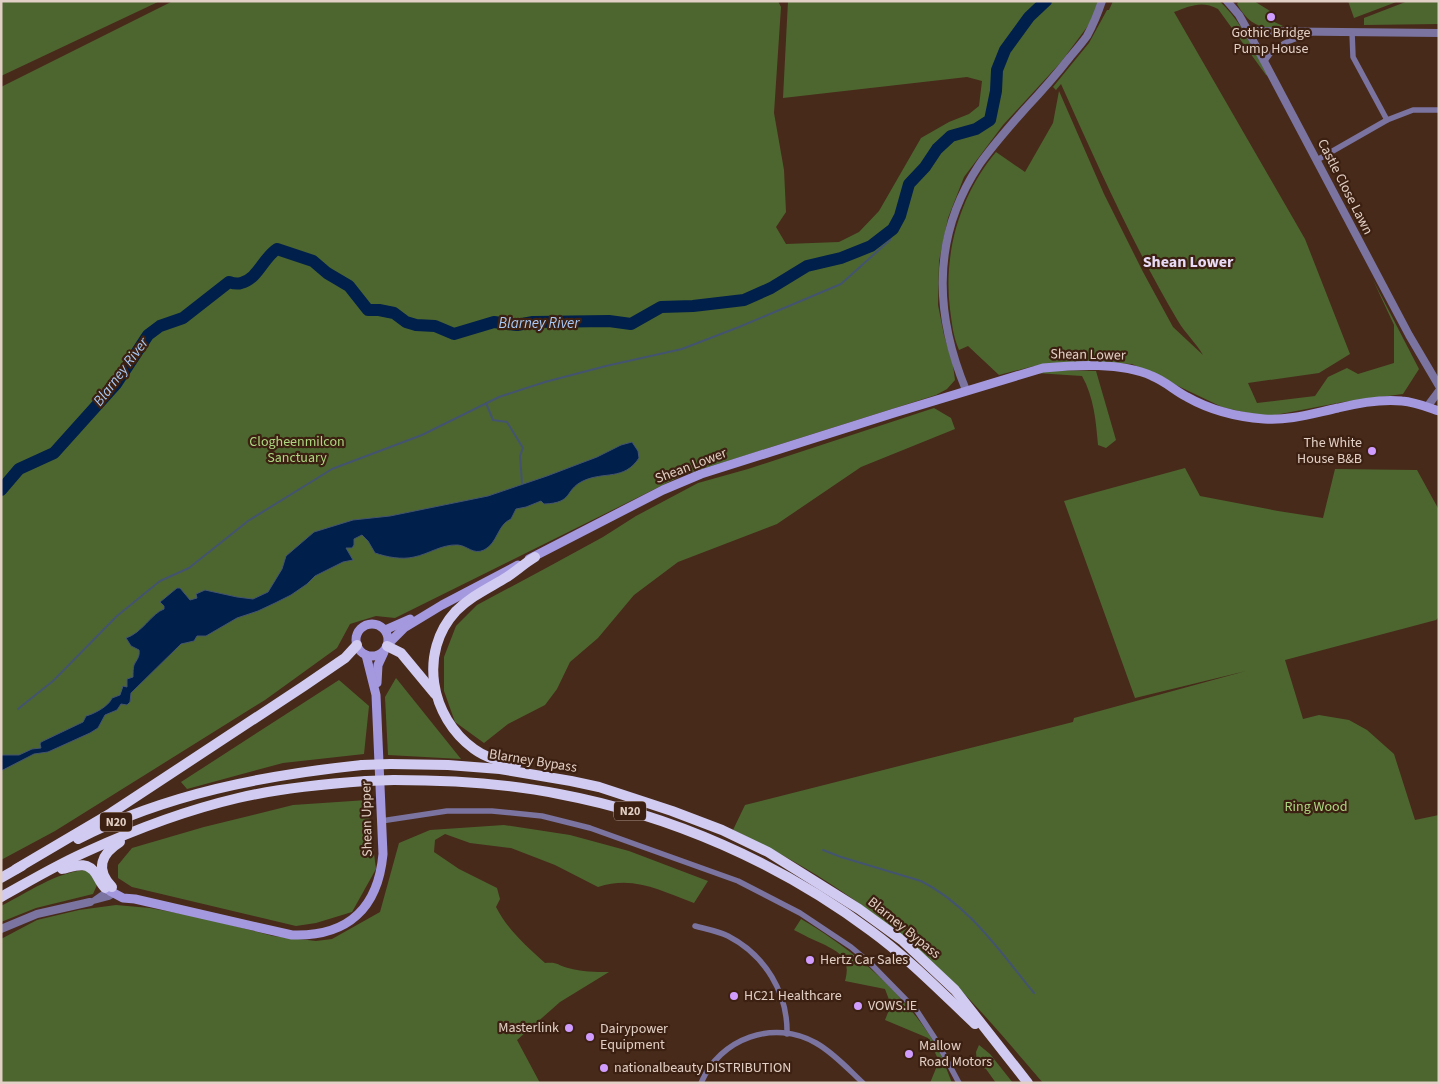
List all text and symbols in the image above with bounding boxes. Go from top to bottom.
marker: Gothic Bridge Pump House [1265,11,1277,23]
place label: Gothic Bridge Pump House [1231,23,1311,59]
street label: Castle Close Lawn [1312,136,1378,238]
district label: Shean Lower [1143,251,1234,273]
water label: Blarney River [499,313,580,334]
water label: Blarney River [88,333,154,411]
street label: Shean Lower [1050,344,1126,366]
park label: Clogheenmilcon Sanctuary [249,432,345,468]
place label: The White House B&B [1297,433,1362,469]
street label: Shean Lower [652,443,730,489]
marker: The White House B&B [1366,445,1378,457]
street label: Blarney Bypass [488,744,578,778]
street label: Shean Upper [356,781,378,857]
park label: Ring Wood [1285,797,1347,817]
road number: N20 [614,801,646,820]
road number: N20 [100,812,132,832]
street label: Blarney Bypass [863,892,945,964]
place label: Hertz Car Sales [820,950,908,970]
marker: Hertz Car Sales [804,954,816,966]
place label: HC21 Healthcare [744,986,842,1006]
marker: HC21 Healthcare [728,990,740,1002]
place label: VOWS.IE [868,996,917,1016]
marker: VOWS.IE [852,1000,864,1012]
place label: Masterlink [498,1018,559,1038]
place label: Dairypower Equipment [600,1019,668,1055]
marker: Masterlink [563,1022,575,1034]
marker: Dairypower Equipment [584,1031,596,1043]
place label: Mallow Road Motors [919,1036,992,1072]
marker: Mallow Road Motors [903,1048,915,1060]
place label: nationalbeauty DISTRIBUTION [614,1058,791,1078]
marker: nationalbeauty DISTRIBUTION [598,1062,610,1074]

